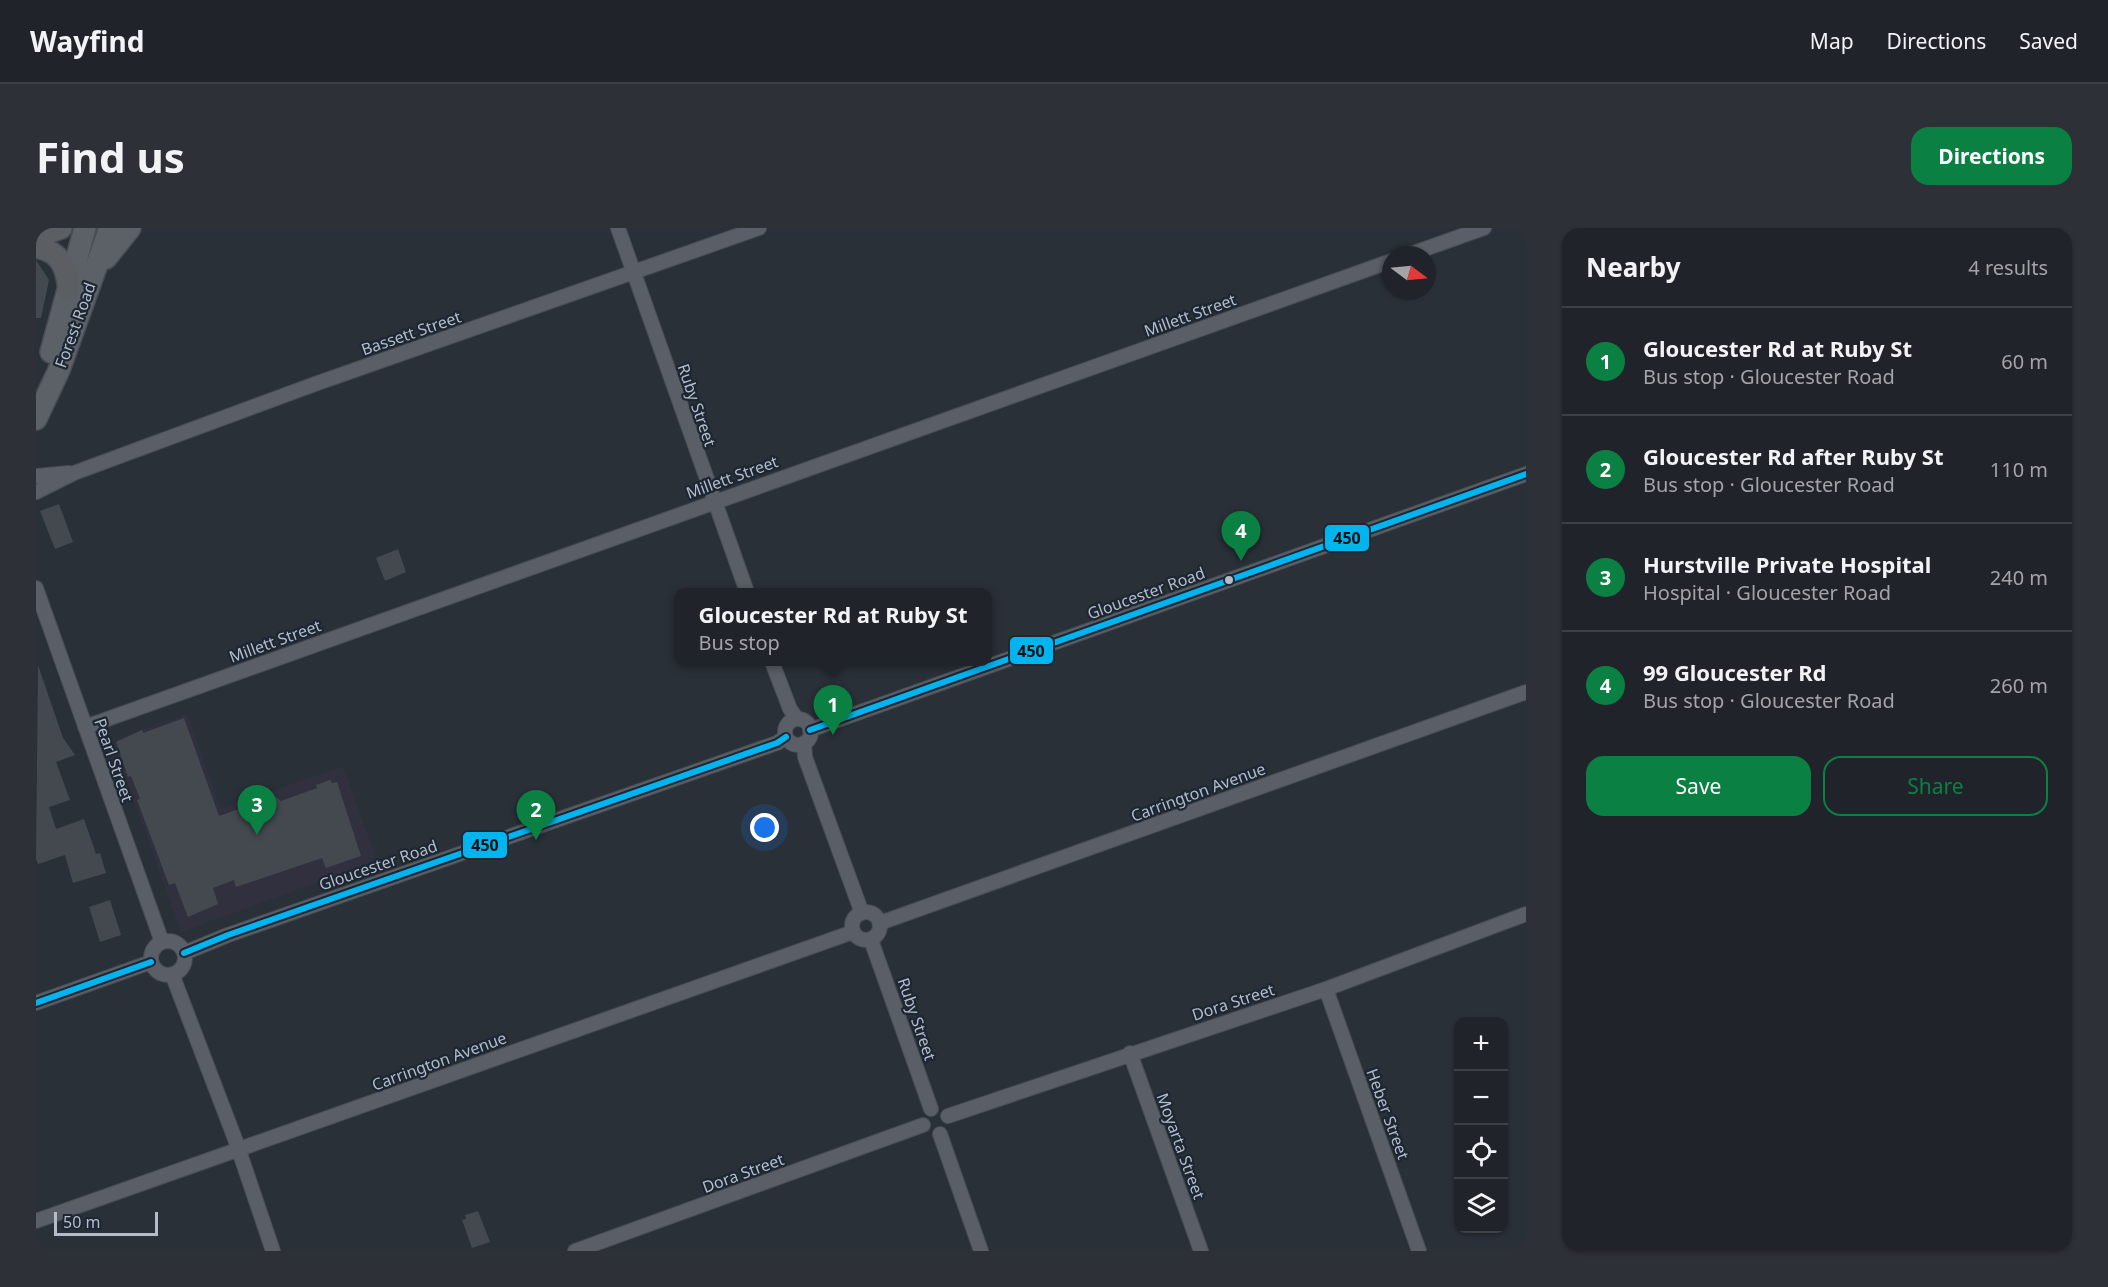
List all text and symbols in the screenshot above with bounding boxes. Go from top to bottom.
text: Wayfind [30,22,144,60]
text: Map [1810,27,1854,55]
text: Directions [1887,27,1986,55]
text: Saved [2019,27,2078,55]
button: Directions [1911,127,2072,185]
text: Find us [36,128,185,185]
north arrow [1382,246,1436,300]
text: Nearby [1586,249,1681,285]
text: 4 results [1968,254,2048,281]
street label: Forest Road [49,279,101,371]
street label: Millett Street [1141,288,1239,342]
street label: Bassett Street [358,306,464,360]
text: Gloucester Rd at Ruby St [1643,333,1912,363]
text: 1 [1600,348,1611,375]
text: 60 m [2001,348,2048,375]
street label: Ruby Street [673,361,722,450]
text: Bus stop · Gloucester Road [1643,363,1895,390]
text: Gloucester Rd after Ruby St [1643,441,1943,471]
street label: Millett Street [683,450,781,504]
text: 2 [1600,456,1611,483]
text: 110 m [1990,456,2048,483]
text: Bus stop · Gloucester Road [1643,471,1895,498]
pin: 4 [1222,512,1260,561]
line badge: 450 [1324,524,1370,552]
text: 450 [1333,527,1361,549]
text: Hurstville Private Hospital [1643,549,1931,579]
street label: Gloucester Road [1084,562,1208,624]
text: 3 [1600,564,1611,591]
text: 240 m [1990,564,2048,591]
unlabelled marker [1223,574,1235,586]
text: Hospital · Gloucester Road [1643,579,1891,606]
popup [674,588,992,666]
text: Gloucester Rd at Ruby St [699,599,967,629]
street label: Millett Street [226,614,324,668]
text: Bus stop [699,629,780,656]
line badge: 450 [1009,636,1054,665]
text: 450 [1017,640,1045,662]
text: 99 Gloucester Rd [1643,657,1827,687]
text: 4 [1600,672,1611,699]
text: 260 m [1990,672,2048,699]
pin: 1 [814,686,852,735]
text: Bus stop · Gloucester Road [1643,687,1895,714]
street label: Pearl Street [89,715,139,805]
button: Save [1586,756,1811,816]
button: Share [1823,756,2048,816]
street label: Carrington Avenue [1128,757,1268,827]
pin: 3 [238,786,276,835]
pin: 2 [516,790,556,840]
your location [750,813,779,842]
line badge: 450 [462,831,508,859]
street label: Gloucester Road [316,834,440,896]
text: 450 [471,834,499,856]
street label: Ruby Street [893,975,942,1064]
street label: Dora Street [1189,978,1277,1026]
map controls [1454,1017,1508,1233]
button: + [1454,1017,1508,1071]
street label: Carrington Avenue [369,1026,509,1096]
street label: Heber Street [1361,1066,1415,1163]
button: − [1454,1071,1508,1125]
street label: Moyarta Street [1152,1090,1210,1202]
button: locate [1454,1125,1508,1179]
street label: Dora Street [699,1148,787,1198]
button: layers [1454,1179,1508,1233]
scale bar [54,1209,158,1236]
text: 50 m [63,1211,100,1233]

